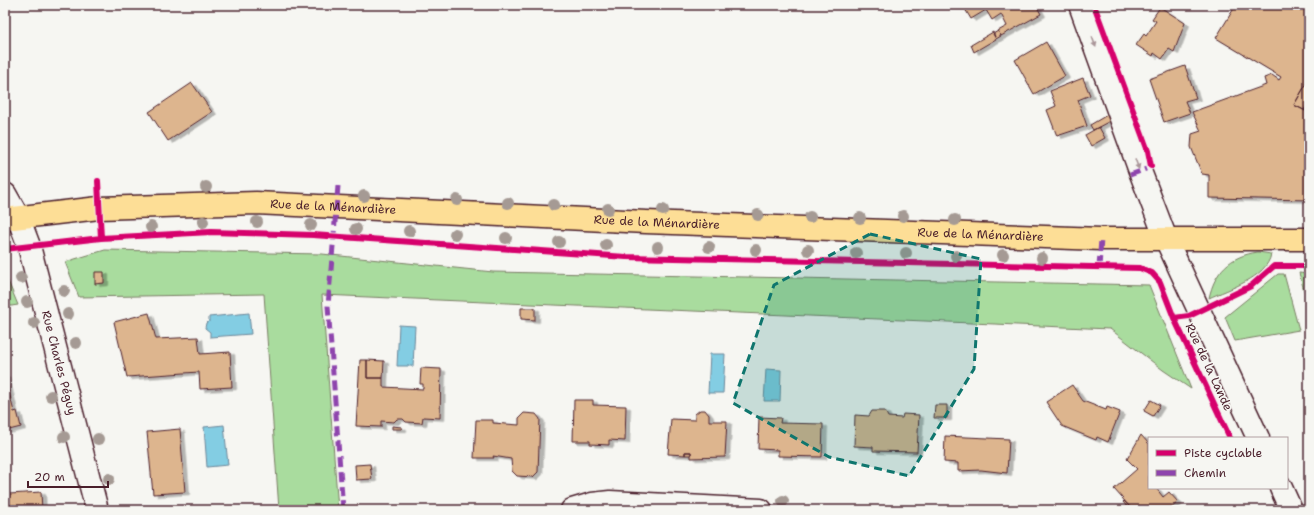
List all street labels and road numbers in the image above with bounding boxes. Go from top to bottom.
street label: Rue de la Ménardière [270,196,397,218]
street label: Rue de la Ménardière [593,211,720,233]
street label: Rue de la Ménardière [917,224,1044,245]
street label: Rue Charles Péguy [38,309,80,417]
street label: Rue de la Lande [1182,321,1236,413]

